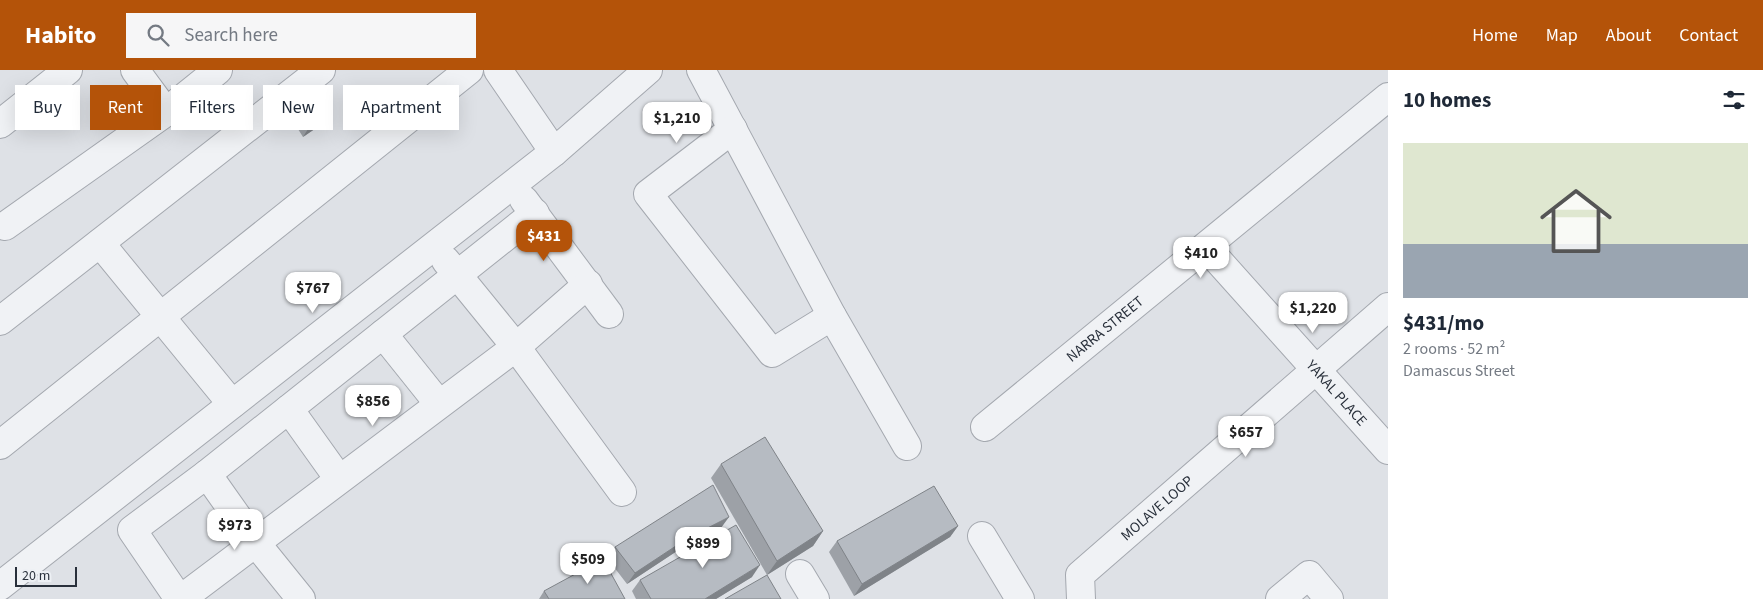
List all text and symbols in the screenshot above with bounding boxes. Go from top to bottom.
search box [126,13,476,58]
text: Habito [25,18,96,53]
icon: search [144,21,172,49]
text: Search here [184,22,278,49]
text: Home [1472,23,1518,48]
text: Map [1546,23,1578,48]
text: About [1606,23,1651,48]
text: Contact [1679,23,1738,48]
chip: Buy [15,85,80,130]
chip: Rent [90,85,161,130]
chip: Filters [171,85,253,130]
chip: New [263,85,333,130]
chip: Apartment [343,85,459,130]
text: 10 homes [1403,85,1491,115]
icon: filters [1720,86,1748,114]
pin: $1,210 [636,102,718,144]
text: $1,210 [653,107,701,129]
icon: home [1531,176,1621,266]
pin: $431 [514,220,574,262]
text: $431 [527,225,561,247]
pin: $410 [1171,236,1231,279]
text: $410 [1184,242,1218,264]
pin: $767 [283,272,343,314]
text: $767 [296,277,330,299]
street label: NARRA STREET [1062,291,1148,367]
pin: $1,220 [1272,292,1354,334]
text: $1,220 [1289,297,1337,319]
text: $431/mo [1403,308,1484,338]
text: 2 rooms · 52 m² [1403,338,1505,360]
street label: YAKAL PLACE [1301,354,1372,431]
text: Damascus Street [1403,360,1515,382]
pin: $856 [343,384,403,427]
text: $856 [356,390,390,412]
pin: $657 [1216,416,1276,458]
text: $657 [1229,421,1263,443]
street label: MOLAVE LOOP [1116,471,1198,546]
pin: $973 [205,508,265,551]
text: $973 [218,514,252,536]
pin: $899 [673,526,733,569]
text: $899 [686,532,720,554]
pin: $509 [558,542,618,585]
text: $509 [571,548,605,570]
scale bar [15,564,78,587]
text: 20 m [22,566,50,586]

